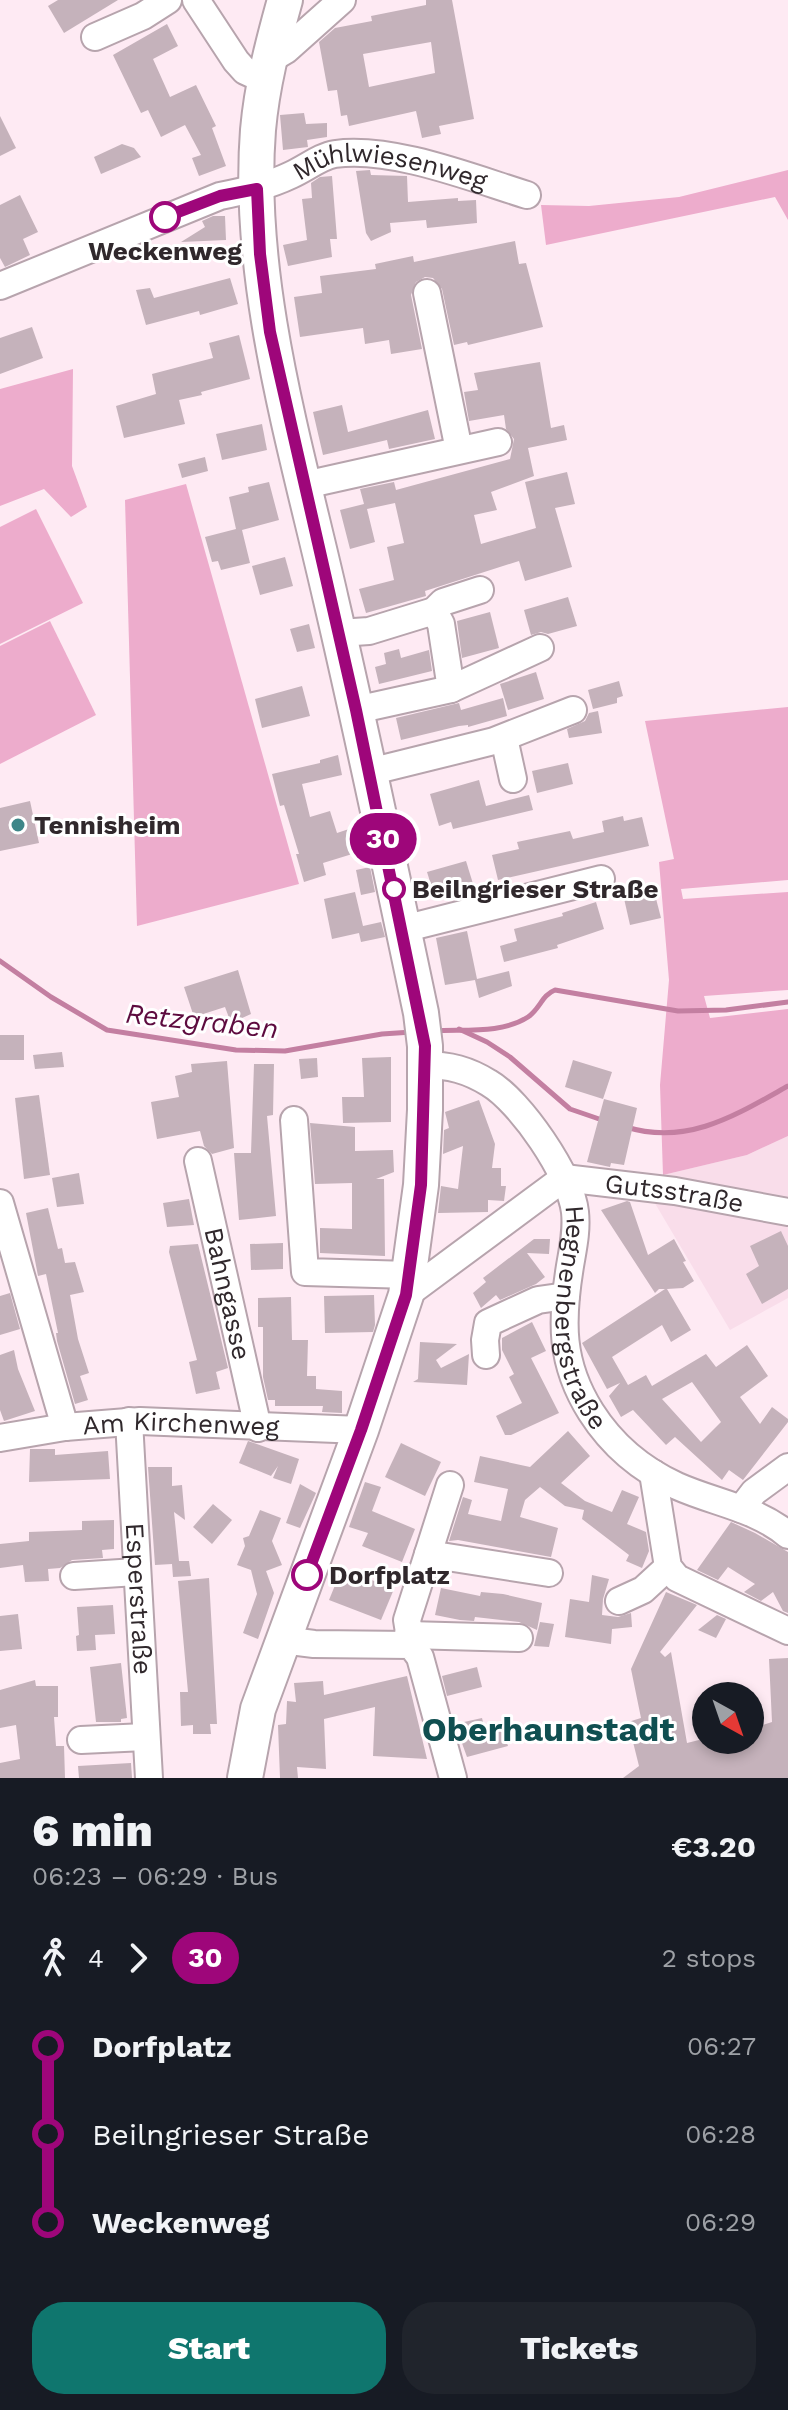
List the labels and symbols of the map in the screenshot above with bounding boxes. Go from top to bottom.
street label: Mühlwiesenweg [287,137,491,196]
marker: Weckenweg [150,202,180,232]
place label: Weckenweg [88,236,242,266]
place label: Tennisheim [34,810,181,840]
line badge: 30 [347,813,419,865]
marker: Tennisheim [9,816,27,834]
place label: Beilngrieser Straße [412,874,659,904]
marker: Beilngrieser Straße [383,878,405,900]
water label: Retzgraben [124,997,280,1045]
street label: Gutsstraße [603,1168,746,1218]
street label: Hegnenbergstraße [549,1204,613,1436]
street label: Bahngasse [198,1225,257,1363]
street label: Am Kirchenweg [81,1406,280,1442]
street label: Esperstraße [120,1522,158,1676]
marker: Dorfplatz [292,1560,322,1590]
place label: Dorfplatz [329,1560,450,1590]
north arrow [692,1682,764,1754]
district label: Oberhaunstadt [422,1709,674,1749]

